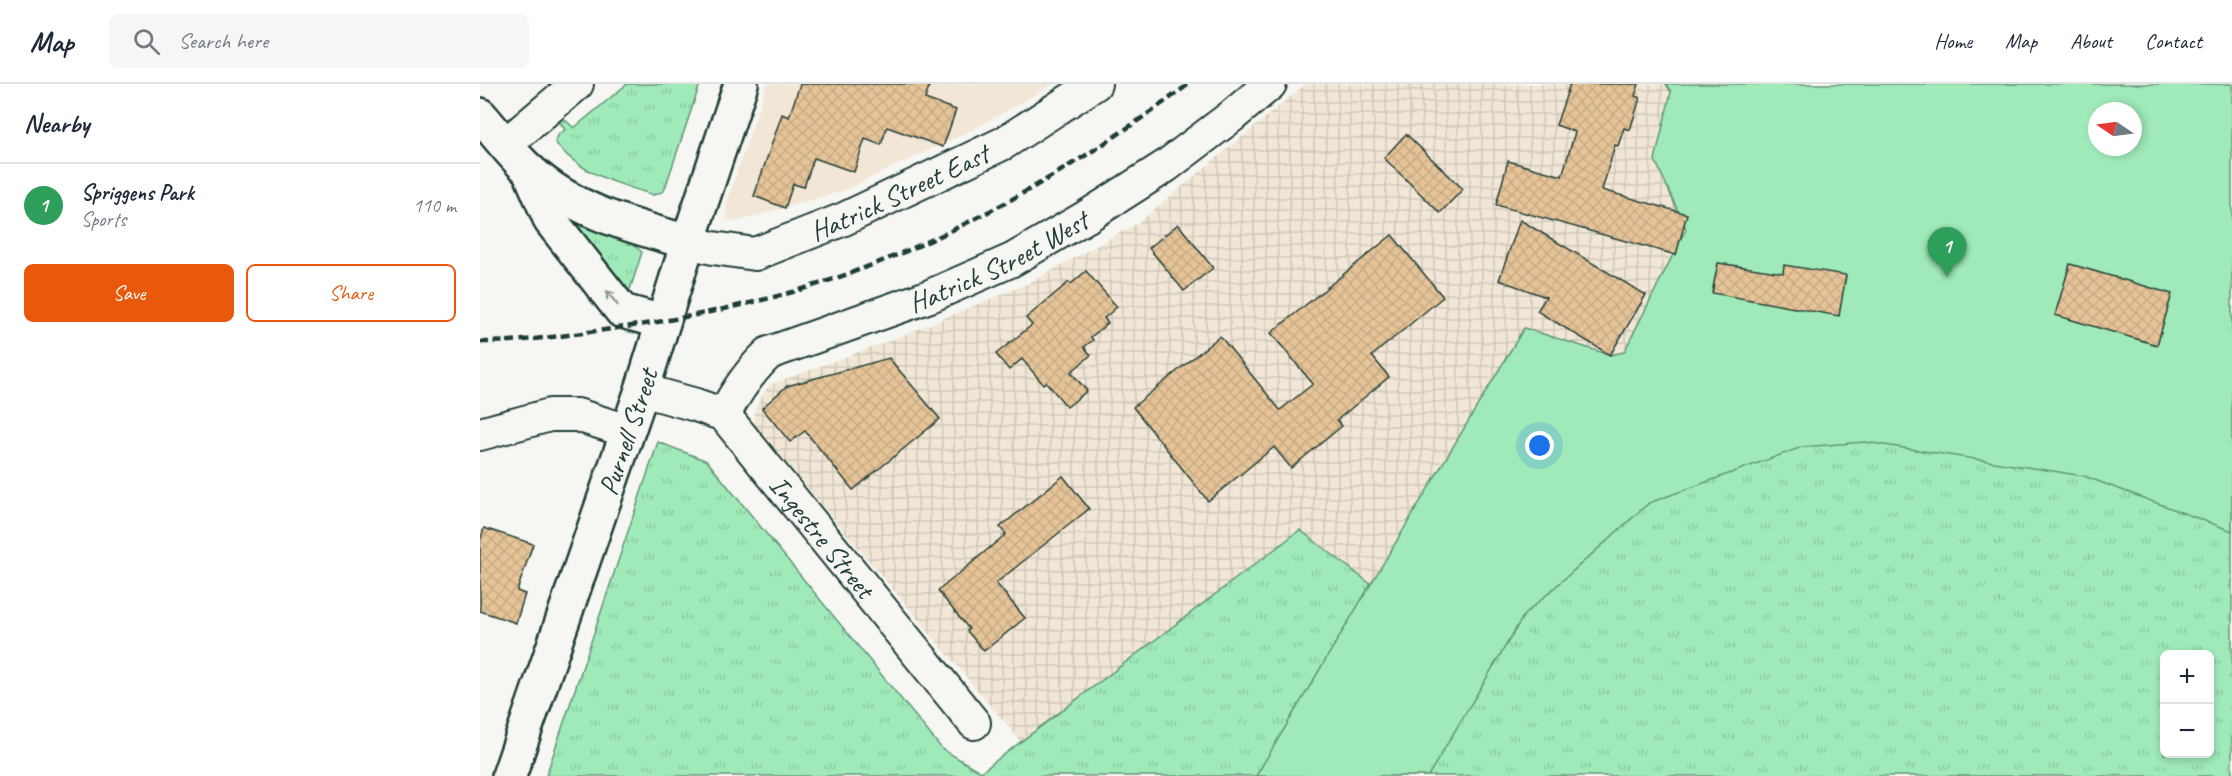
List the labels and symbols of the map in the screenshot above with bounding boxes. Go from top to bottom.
north arrow [2088,102,2142,156]
street label: Hatrick Street East [805,134,997,248]
street label: Hatrick Street West [904,201,1097,320]
pin: 1 [1928,228,1966,277]
one-way arrow [606,290,619,306]
street label: Purnell Street [590,362,666,500]
your location [1525,431,1554,460]
street label: Ingestre Street [762,468,884,607]

